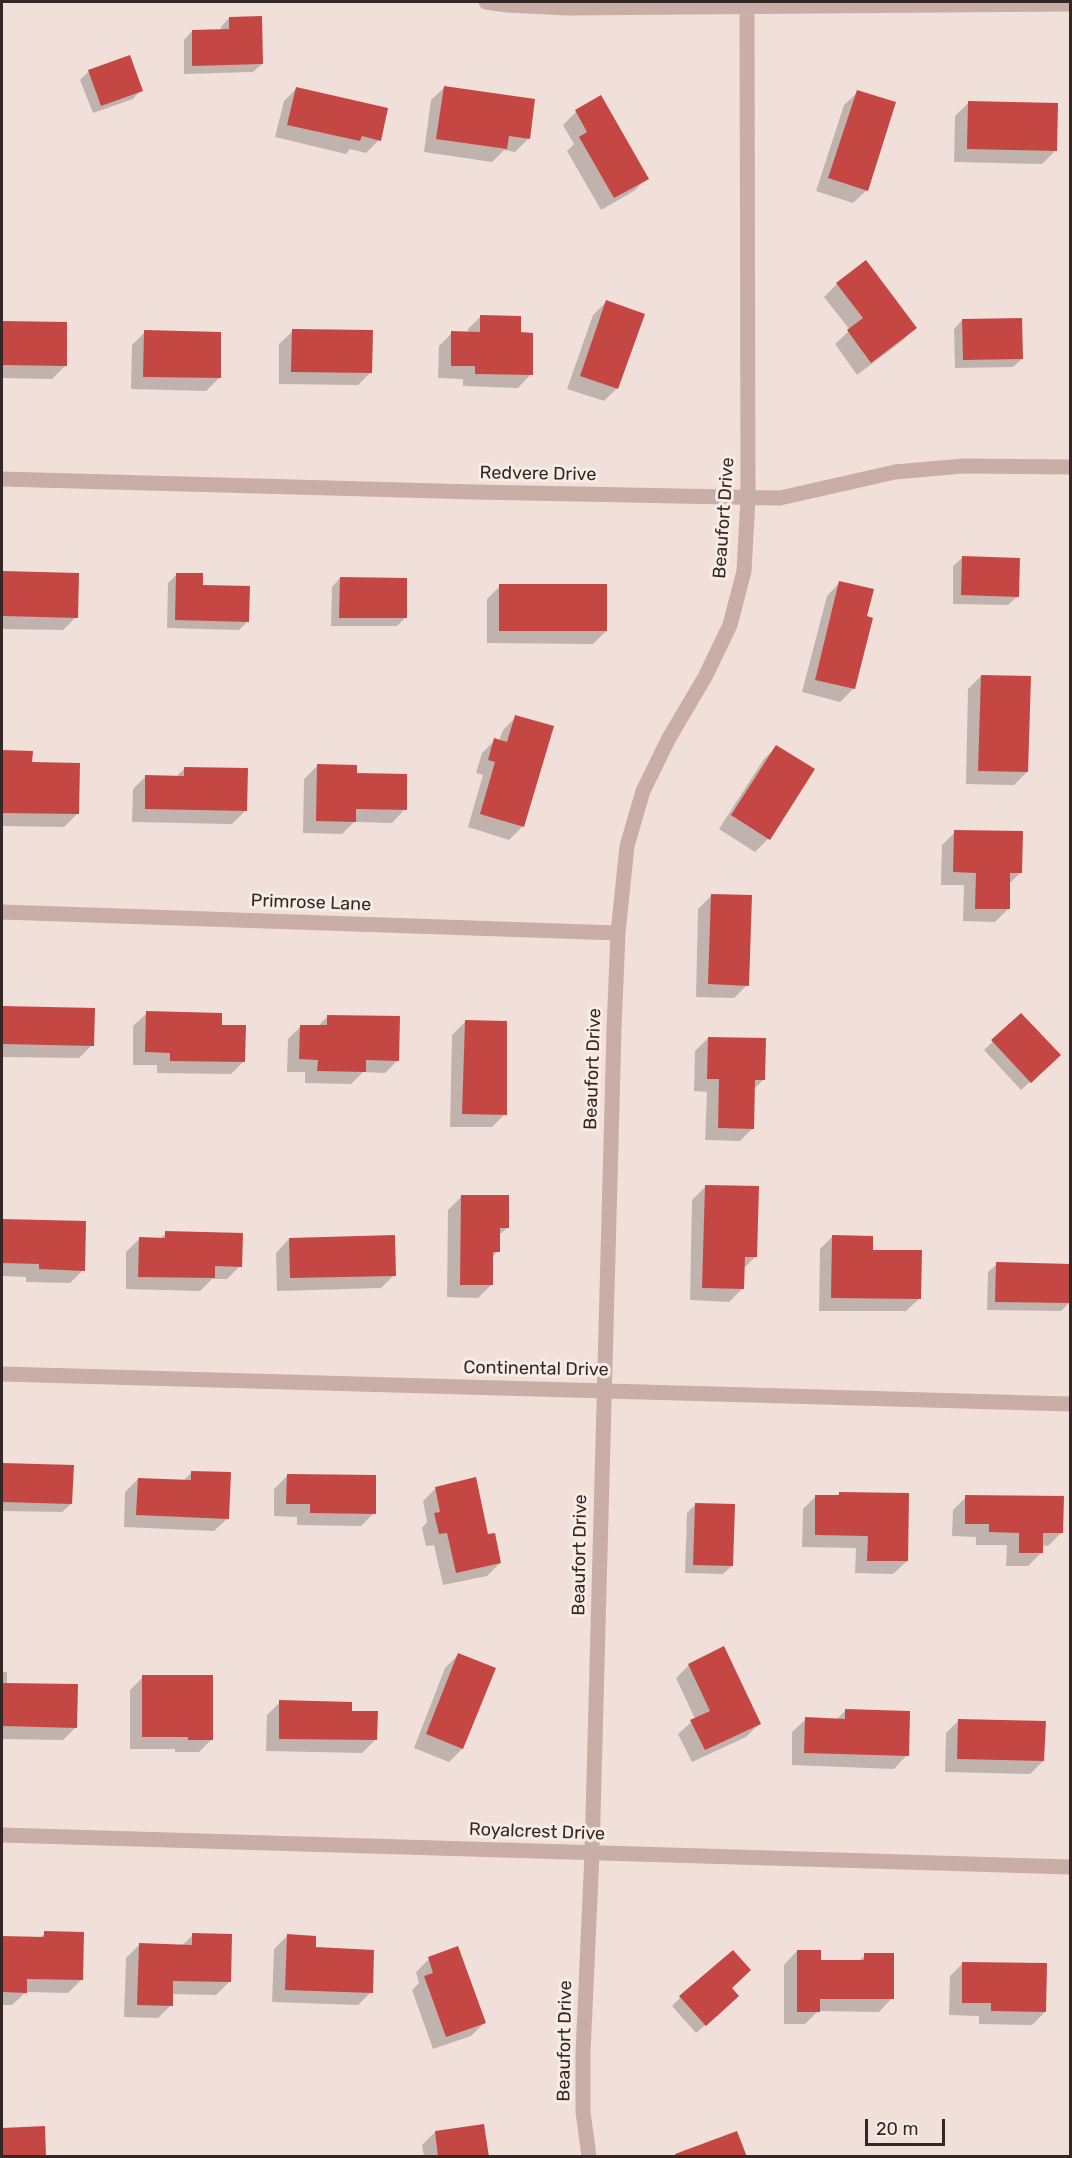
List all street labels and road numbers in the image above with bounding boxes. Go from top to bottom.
street label: Beaufort Drive [709,457,739,579]
street label: Redvere Drive [479,462,597,486]
street label: Primrose Lane [250,890,372,916]
street label: Beaufort Drive [580,1008,606,1130]
street label: Continental Drive [463,1357,609,1381]
street label: Beaufort Drive [568,1494,592,1616]
street label: Royalcrest Drive [469,1819,605,1845]
street label: Beaufort Drive [553,1980,577,2102]

